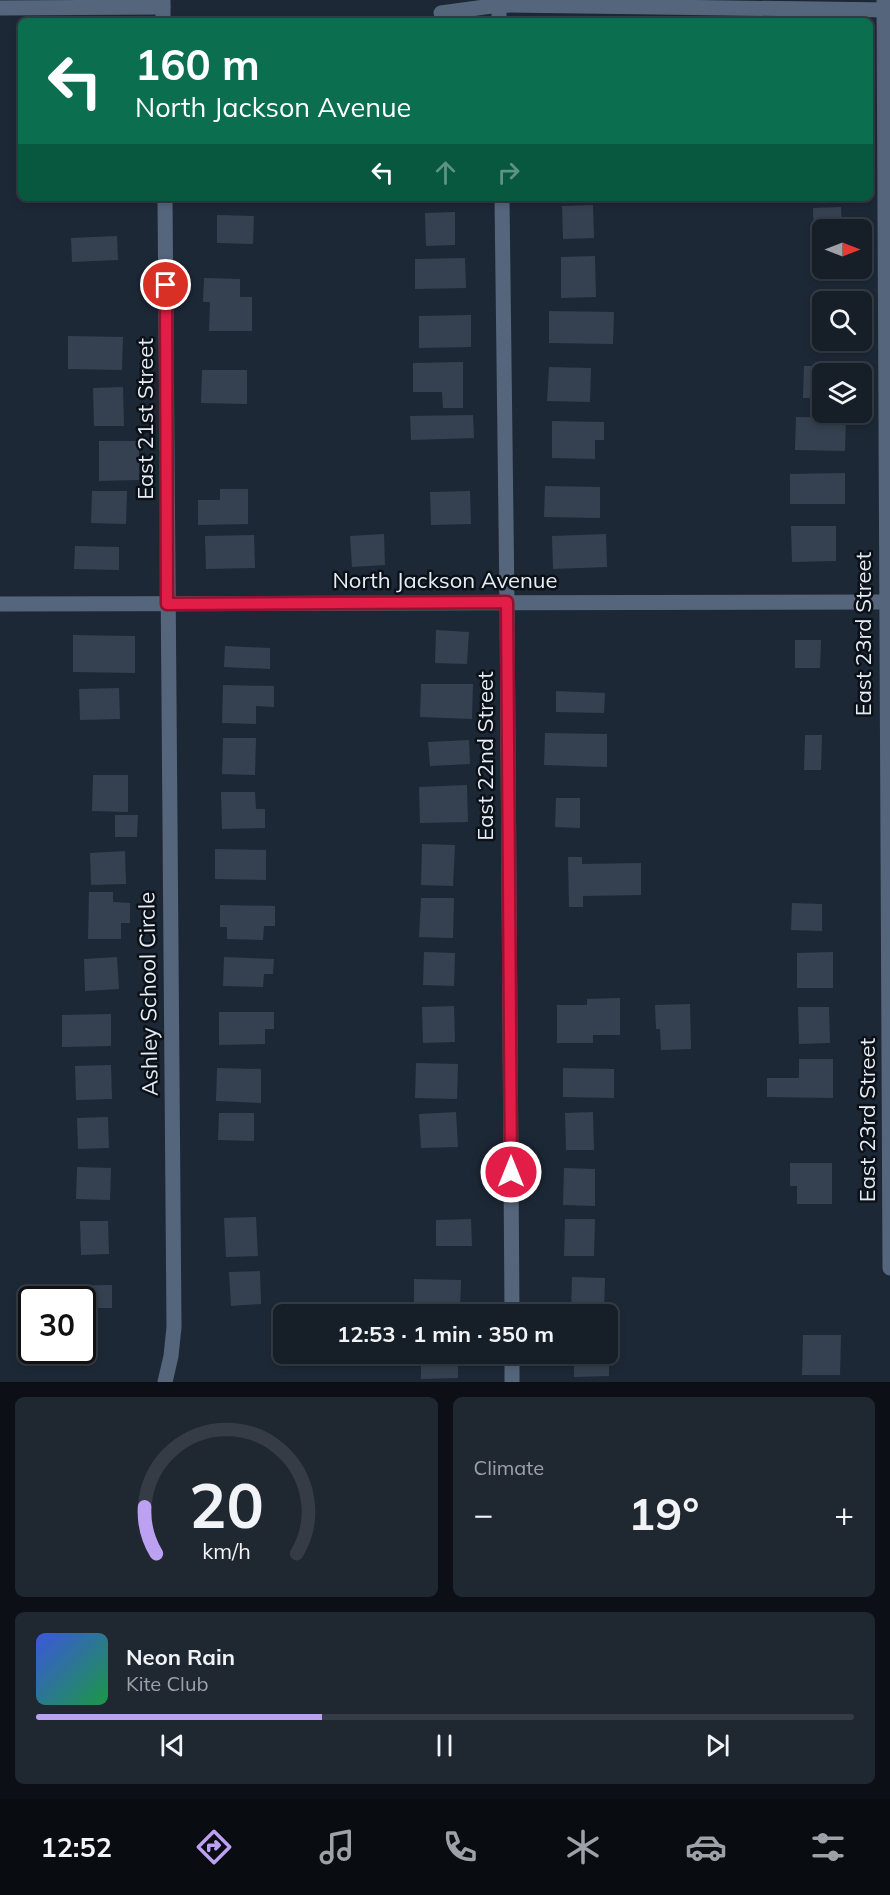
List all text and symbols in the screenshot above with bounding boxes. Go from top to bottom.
text: 160 m [135,38,260,91]
icon: left [36,42,114,120]
text: North Jackson Avenue [135,90,411,124]
icon: left [366,156,399,189]
icon: ahead [429,156,462,189]
icon: right [492,156,525,189]
north arrow [812,219,872,279]
map controls [812,219,872,423]
pin [140,259,191,310]
icon: arrive [149,268,182,301]
button: search [812,291,872,351]
street label: East 21st Street [131,338,159,500]
button: layers [812,363,872,423]
street label: East 23rd Street [849,552,877,716]
street label: North Jackson Avenue [332,566,558,594]
street label: East 22nd Street [471,671,499,841]
street label: Ashley School Circle [132,892,164,1096]
street label: East 23rd Street [853,1038,881,1202]
position arrow [479,1140,543,1204]
speed limit sign: 30 [18,1286,96,1364]
text: 12:53 · 1 min · 350 m [337,1320,554,1348]
text: Climate [474,1455,544,1480]
text: 20 [189,1465,264,1544]
text: 19° [628,1485,699,1541]
text: − [474,1493,493,1534]
text: + [834,1493,854,1534]
text: km/h [202,1537,250,1564]
text: Neon Rain [126,1643,235,1671]
text: Kite Club [126,1671,208,1696]
icon: previous [156,1729,189,1762]
icon: pause [428,1729,461,1762]
icon: next [701,1729,734,1762]
icon: directions [193,1826,235,1868]
icon: music [316,1826,358,1868]
icon: phone [439,1826,481,1868]
icon: climate [562,1826,604,1868]
icon: car [685,1826,727,1868]
icon: filters [807,1826,849,1868]
text: 12:52 [40,1830,112,1864]

